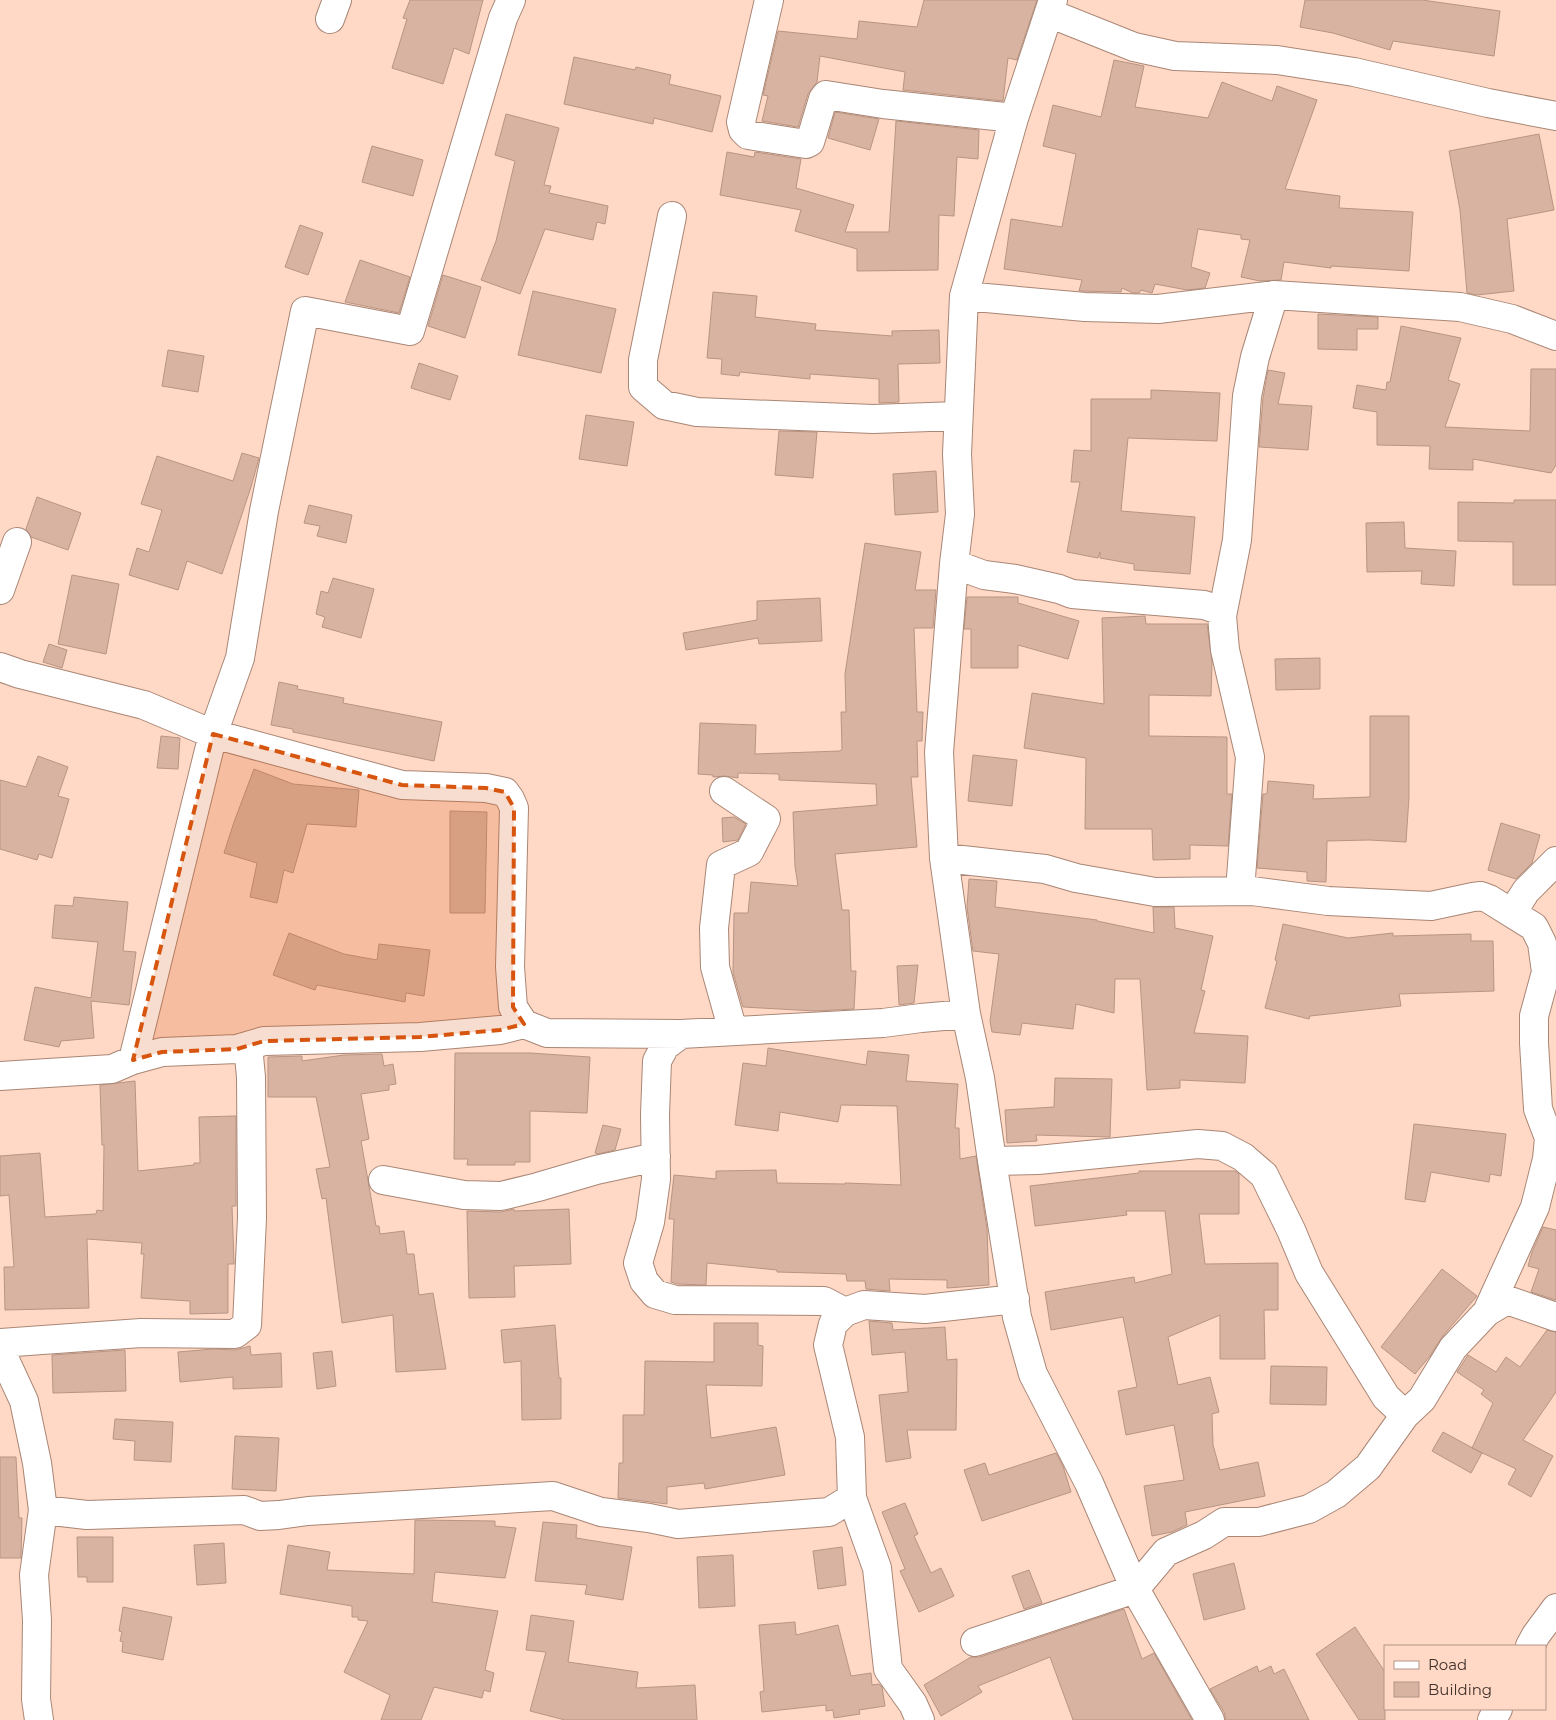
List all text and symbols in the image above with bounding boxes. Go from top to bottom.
legend [1384,1645,1546,1710]
text: Road [1428,1655,1467,1674]
text: Building [1428,1680,1492,1699]

